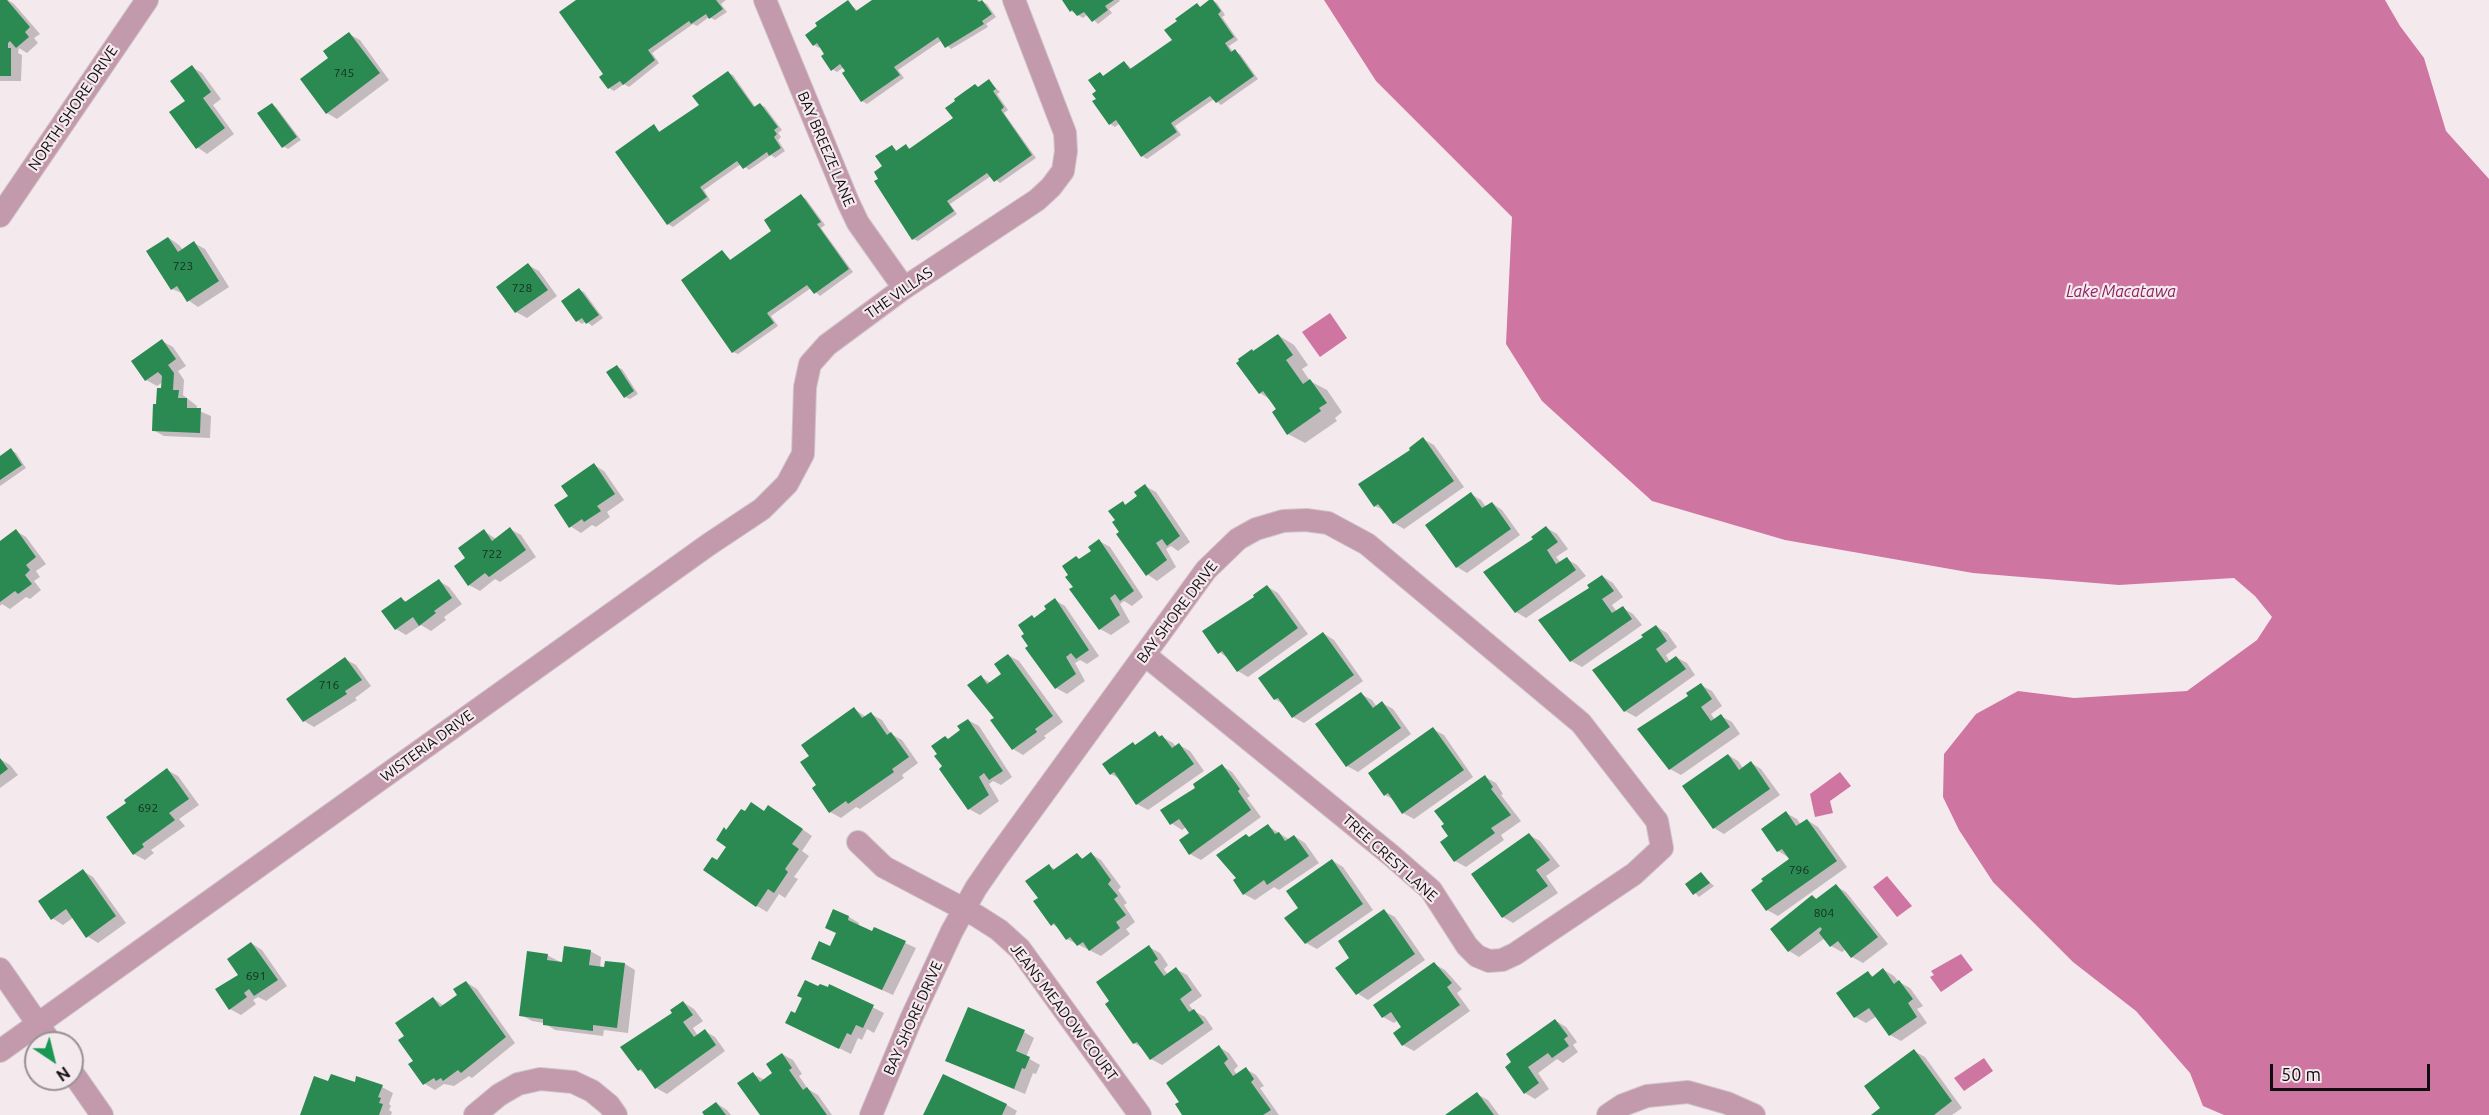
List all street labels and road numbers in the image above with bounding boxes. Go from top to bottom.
street label: NORTH SHORE DRIVE [24,42,122,174]
street label: BAY BREEZE LANE [794,89,858,209]
street label: THE VILLAS [862,263,936,323]
street label: BAY SHORE DRIVE [1133,557,1221,667]
street label: WISTERIA DRIVE [377,706,477,786]
street label: TREE CREST LANE [1339,811,1441,905]
street label: JEANS MEADOW COURT [1006,940,1122,1084]
street label: BAY SHORE DRIVE [880,958,946,1078]

